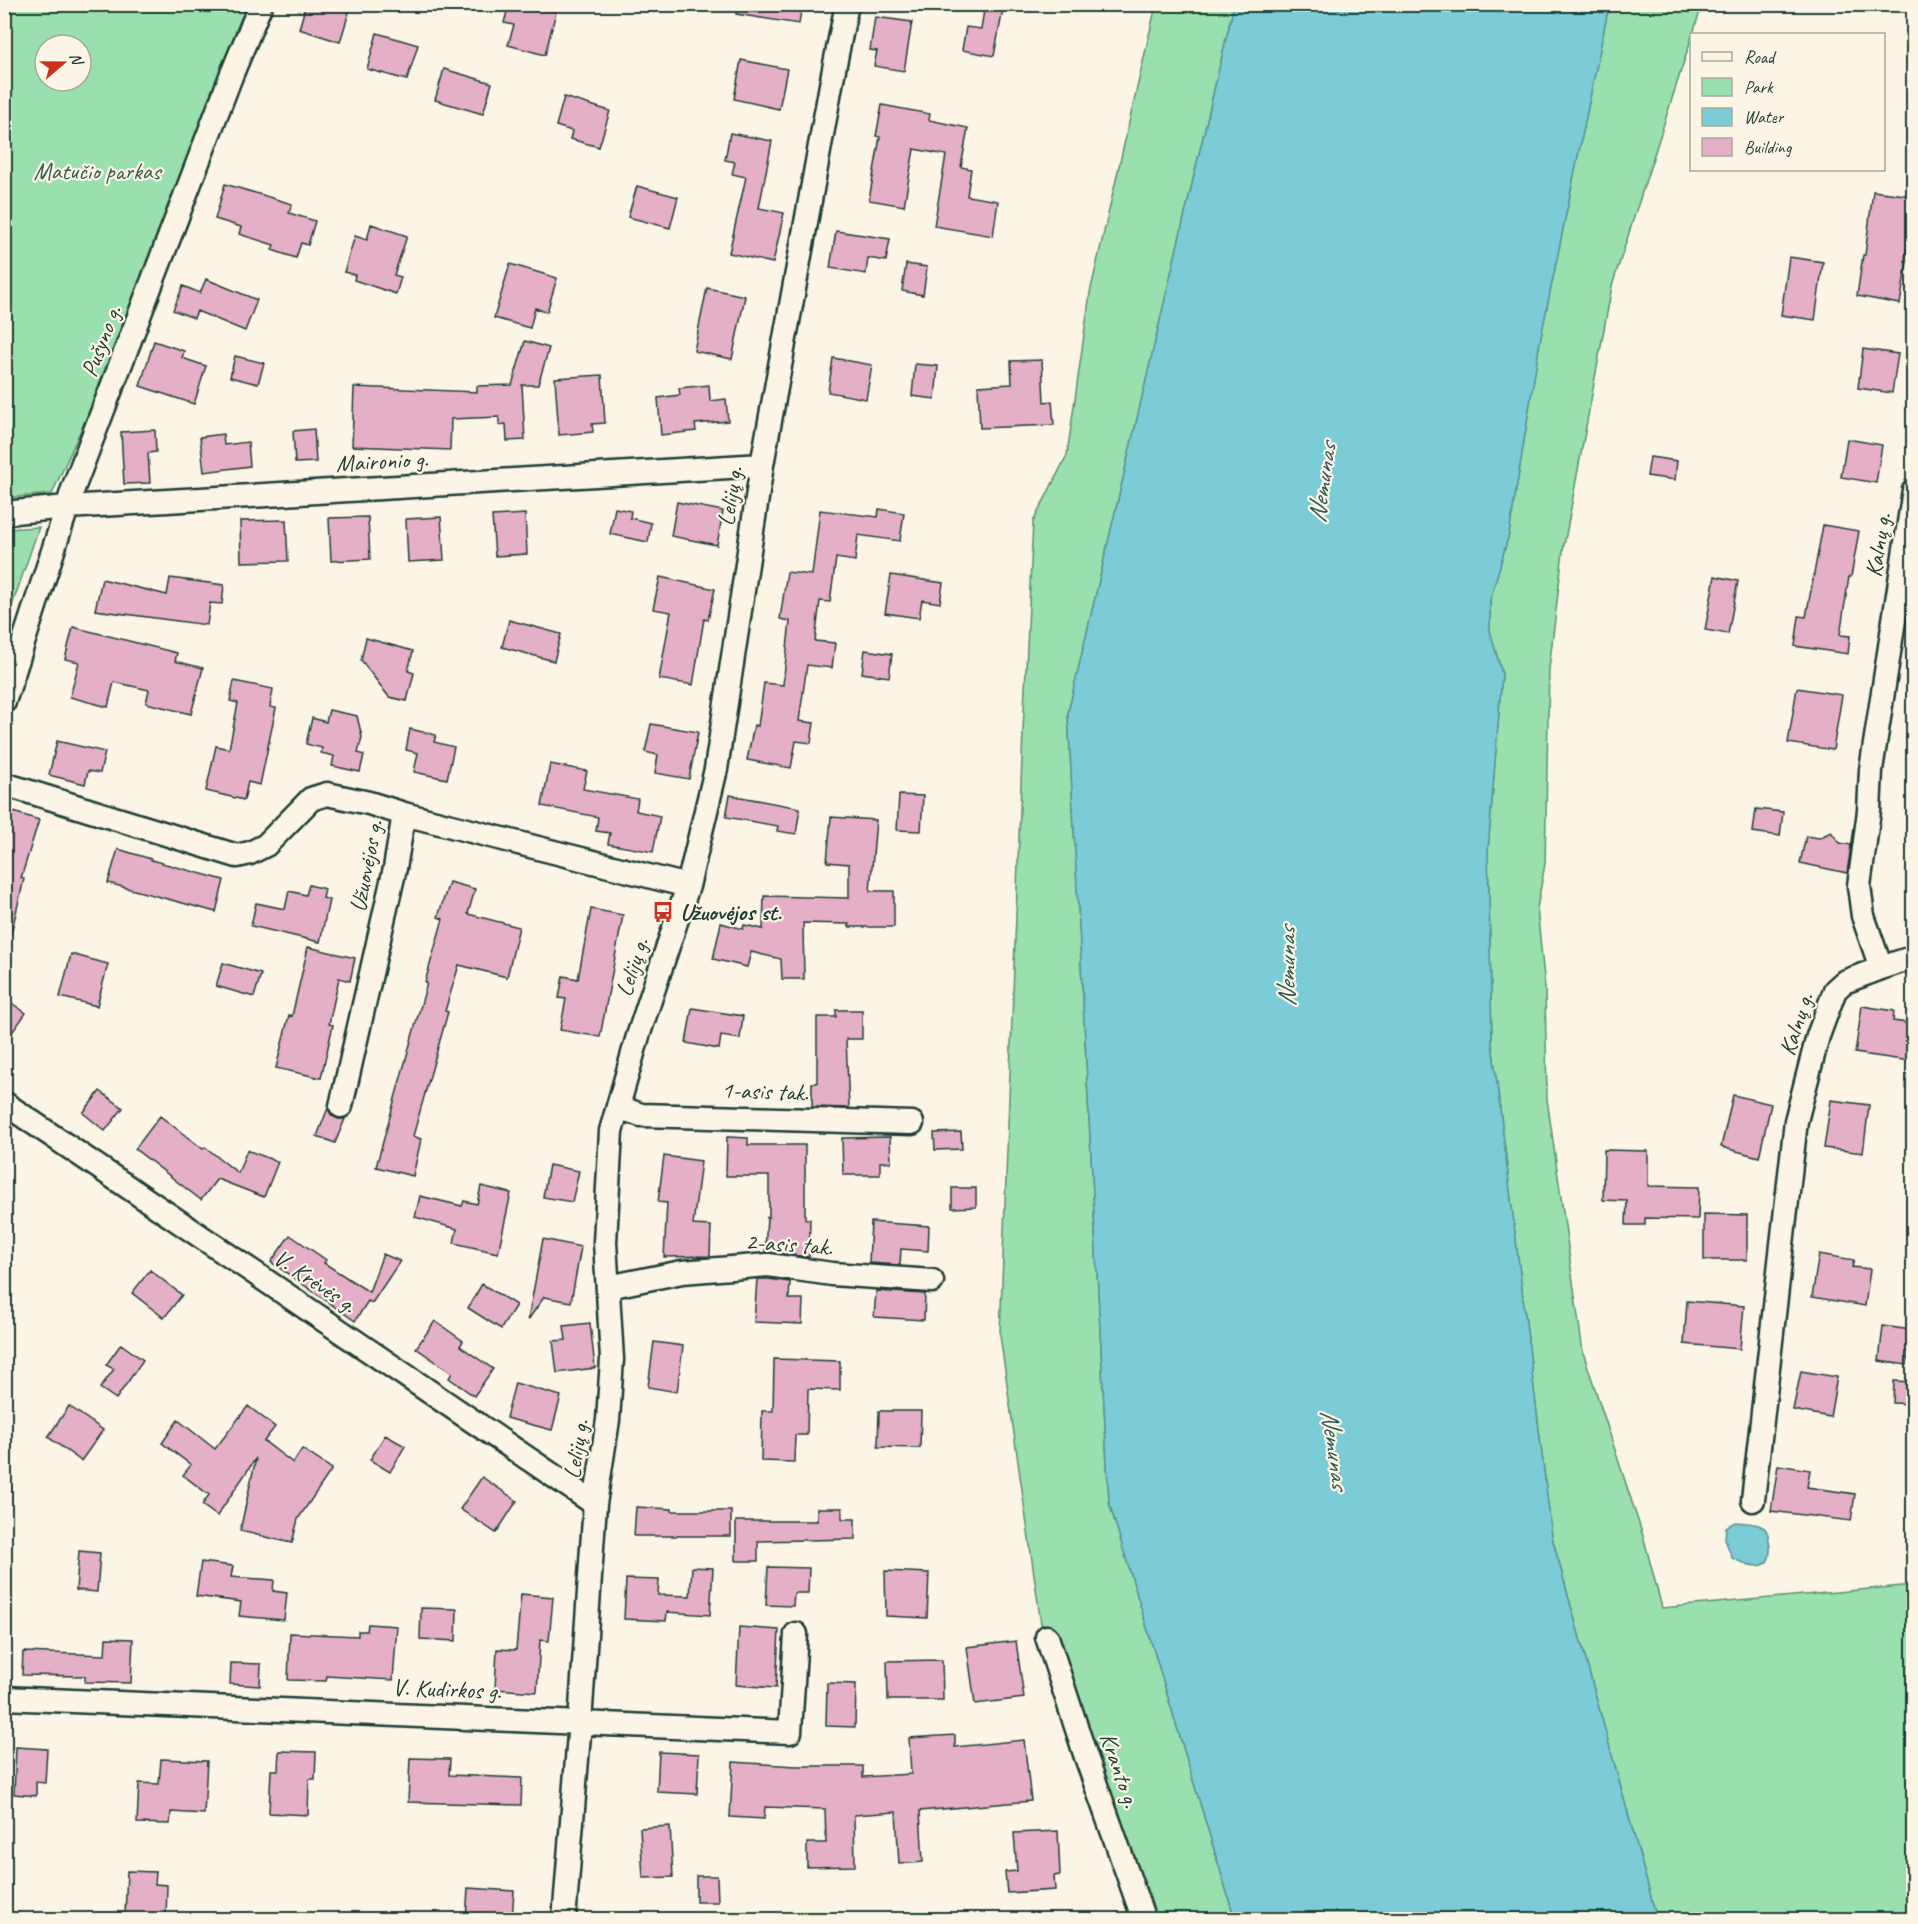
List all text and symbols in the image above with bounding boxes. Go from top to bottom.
north arrow [33,33,93,93]
legend [1690,33,1885,171]
text: Road [1744,46,1777,68]
text: N [65,50,88,69]
text: Park [1744,76,1774,98]
text: Water [1744,106,1785,128]
text: Building [1744,136,1793,158]
park label: Matučio parkas [34,156,163,186]
street label: Pušyno g. [74,301,128,381]
water label: Nemunas [1300,437,1344,525]
street label: Maironio g. [335,444,429,478]
street label: Lelijų g. [711,464,750,528]
street label: Kalnų g. [1858,511,1898,579]
street label: Užuovėjos g. [342,817,390,914]
place label: Užuovėjos st. [680,897,783,927]
bus stop icon: Užuovėjos st. [651,900,675,924]
water label: Nemunas [1270,923,1303,1007]
street label: Lelijų g. [609,934,656,1000]
street label: Kalnų g. [1772,989,1820,1059]
street label: 1-asis tak. [721,1074,809,1108]
street label: 2-asis tak. [745,1226,834,1262]
street label: V. Krėvės g. [268,1242,362,1320]
water label: Nemunas [1313,1407,1357,1495]
street label: Lelijų g. [557,1417,596,1481]
street label: V. Kudirkos g. [392,1672,502,1706]
street label: Kranto g. [1093,1729,1147,1812]

